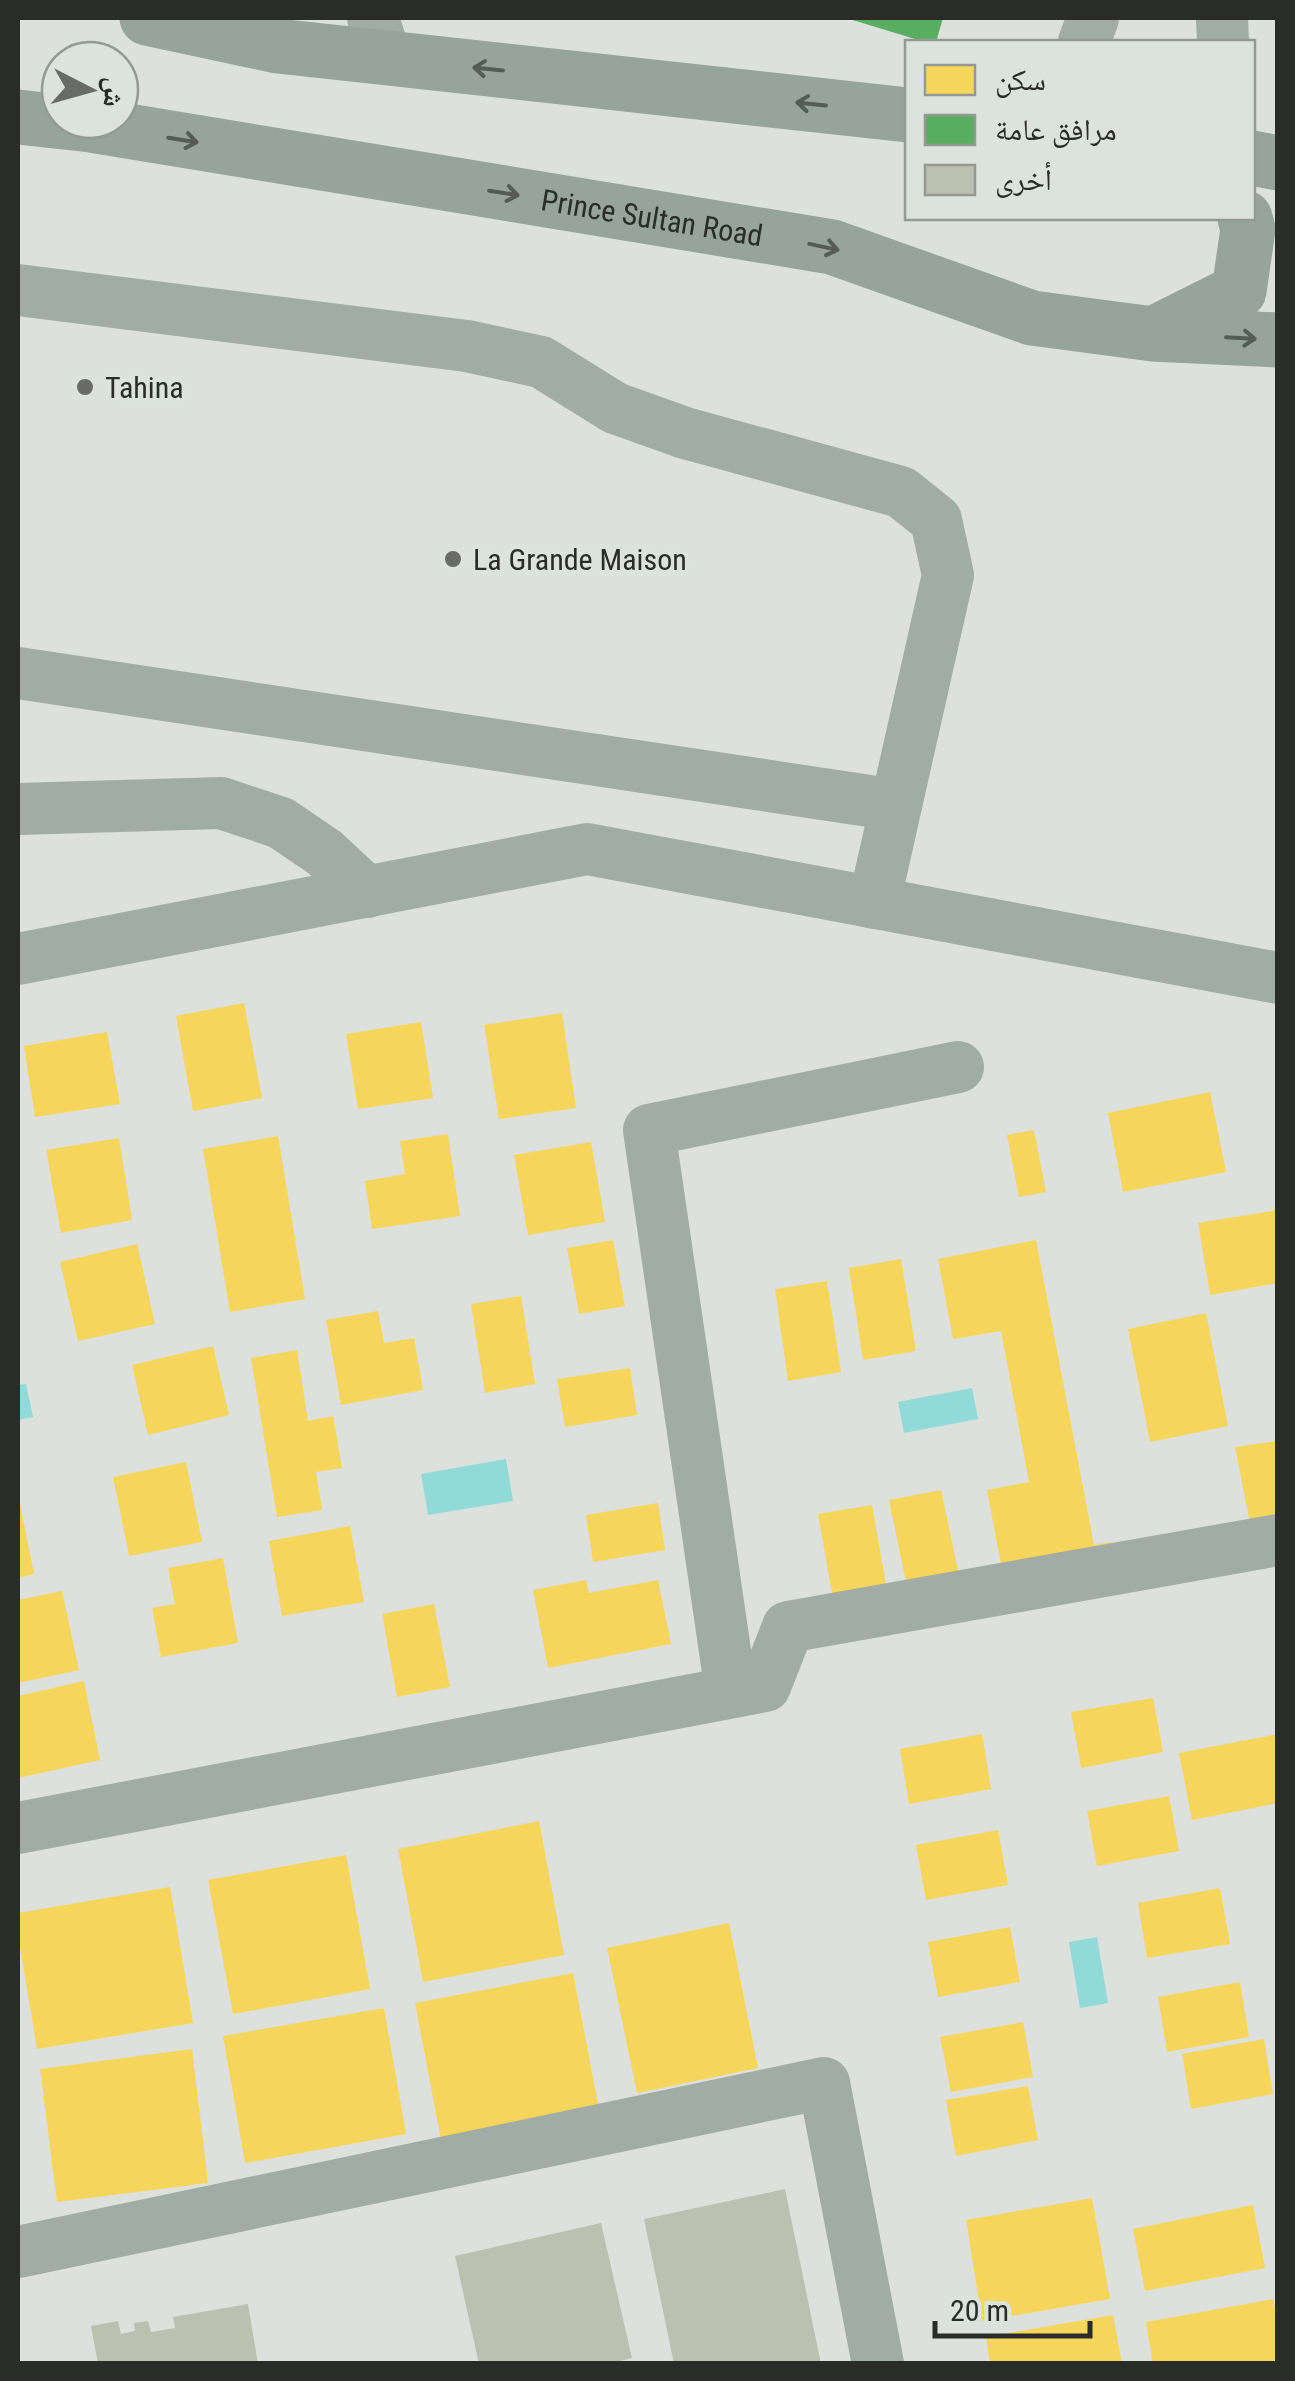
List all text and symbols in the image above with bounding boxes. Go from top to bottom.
north arrow [40,40,140,140]
legend [905,40,1255,220]
one-way arrow [472,59,504,78]
text: سكن [995,62,1046,98]
text: ش [96,76,132,109]
one-way arrow [795,94,827,113]
text: مرافق عامة [995,112,1117,148]
one-way arrow [167,131,199,150]
text: أخرى [995,161,1052,198]
street label: Prince Sultan Road [539,182,765,253]
one-way arrow [487,184,520,203]
one-way arrow [808,238,840,257]
one-way arrow [1225,329,1257,348]
place label: Tahina [105,370,184,405]
marker: Tahina [74,376,96,398]
place label: La Grande Maison [473,542,687,577]
marker: La Grande Maison [442,548,464,570]
scale bar [935,2276,1090,2338]
text: 20 m [950,2293,1009,2328]

